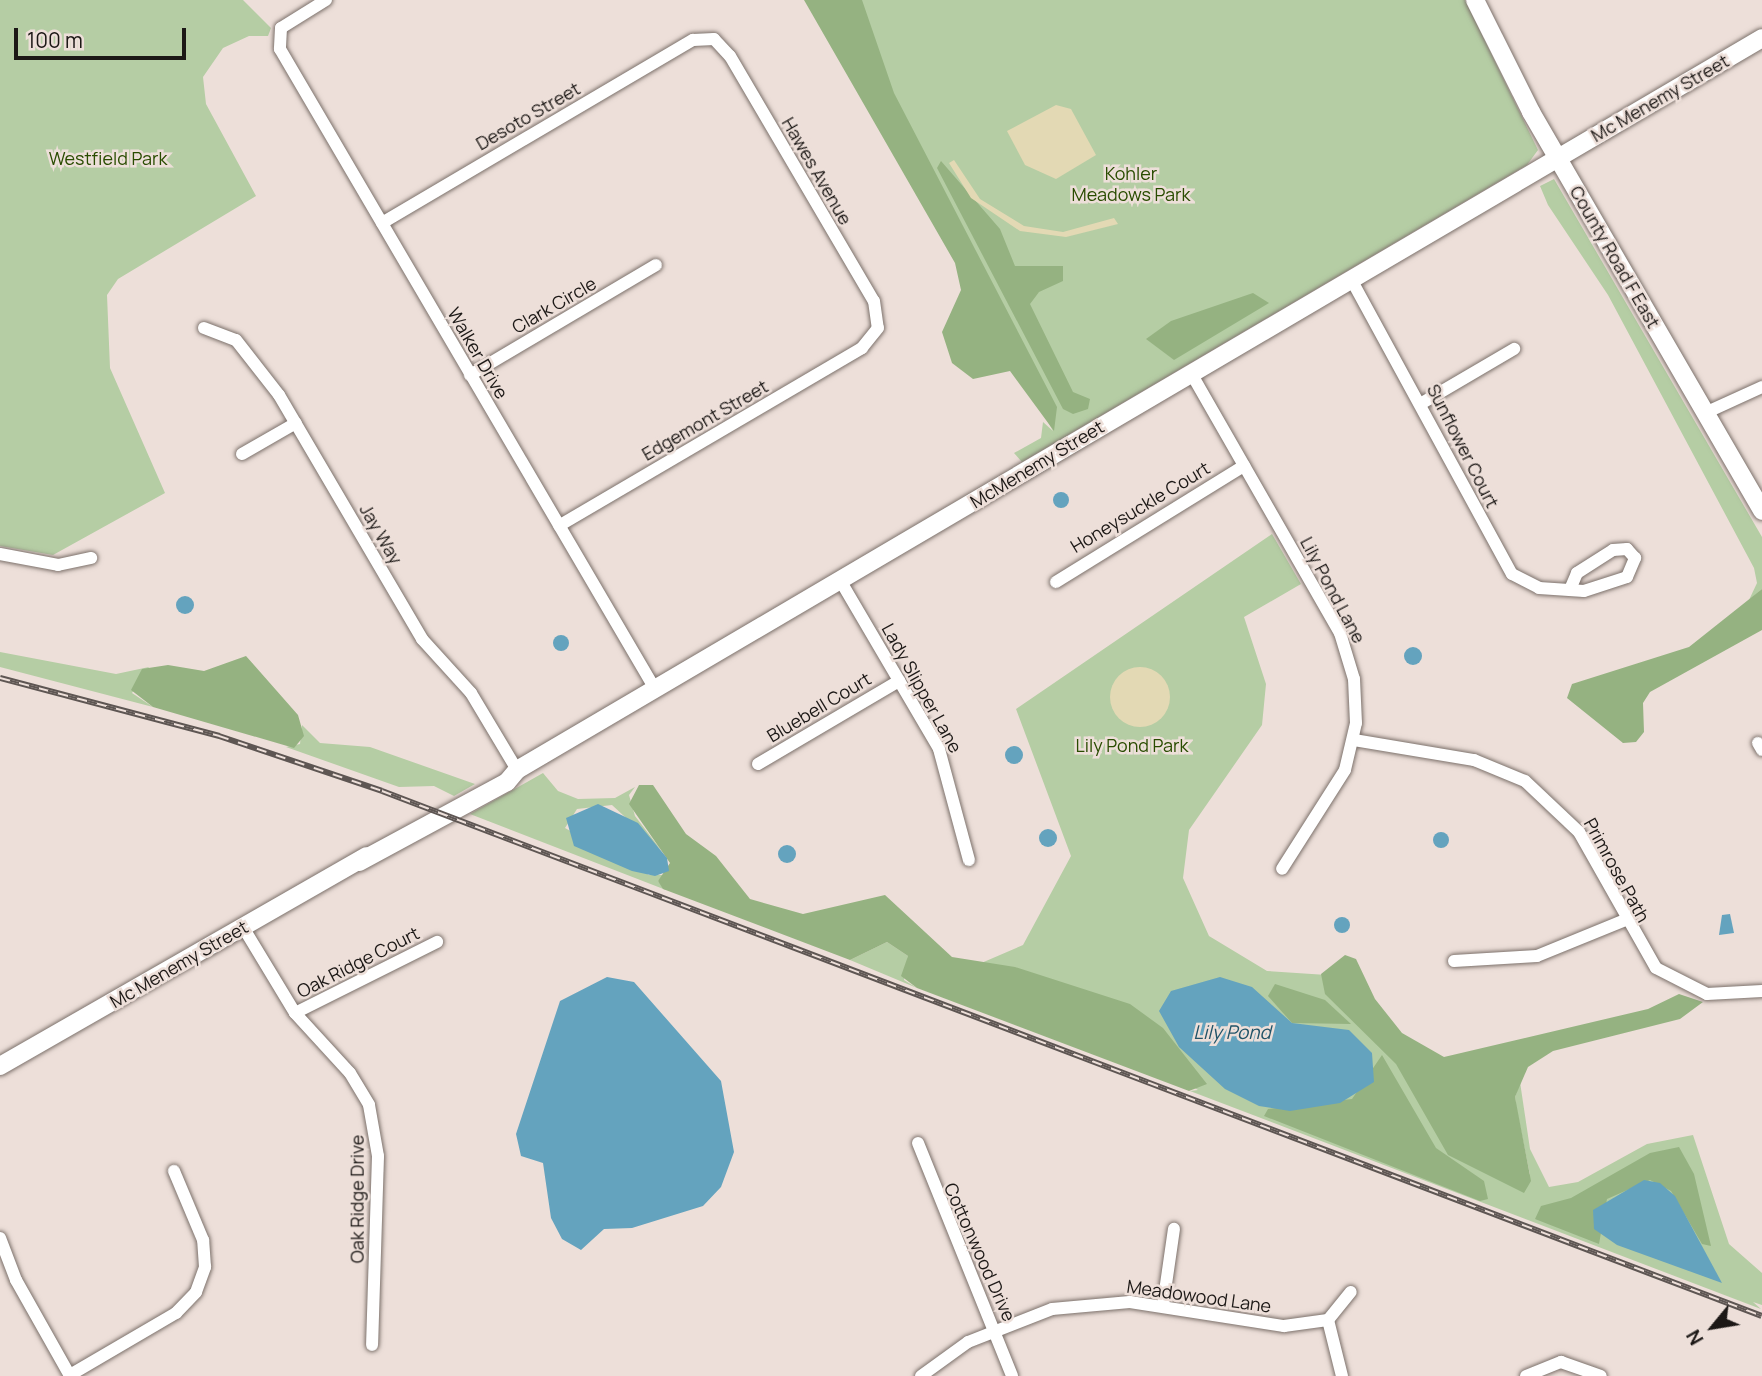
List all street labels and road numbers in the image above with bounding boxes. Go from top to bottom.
street label: Mc Menemy Street [1587,50,1733,146]
street label: Desoto Street [472,77,584,155]
street label: Hawes Avenue [777,113,857,229]
street label: County Road F East [1565,182,1665,332]
street label: Clark Circle [508,272,600,338]
street label: Walker Drive [443,304,513,402]
street label: Edgemont Street [638,375,772,465]
street label: Sunflower Court [1423,381,1503,511]
street label: McMenemy Street [966,416,1108,512]
street label: Honeysuckle Court [1066,457,1214,557]
street label: Jay Way [355,500,407,568]
street label: Lily Pond Lane [1296,533,1370,647]
street label: Lady Slipper Lane [877,619,967,757]
street label: Bluebell Court [763,667,875,747]
street label: Primrose Path [1580,814,1654,926]
street label: Mc Menemy Street [106,916,252,1012]
street label: Oak Ridge Court [293,922,423,1002]
street label: Oak Ridge Drive [346,1135,368,1263]
street label: Cottonwood Drive [940,1179,1020,1325]
street label: Meadowood Lane [1125,1275,1273,1317]

